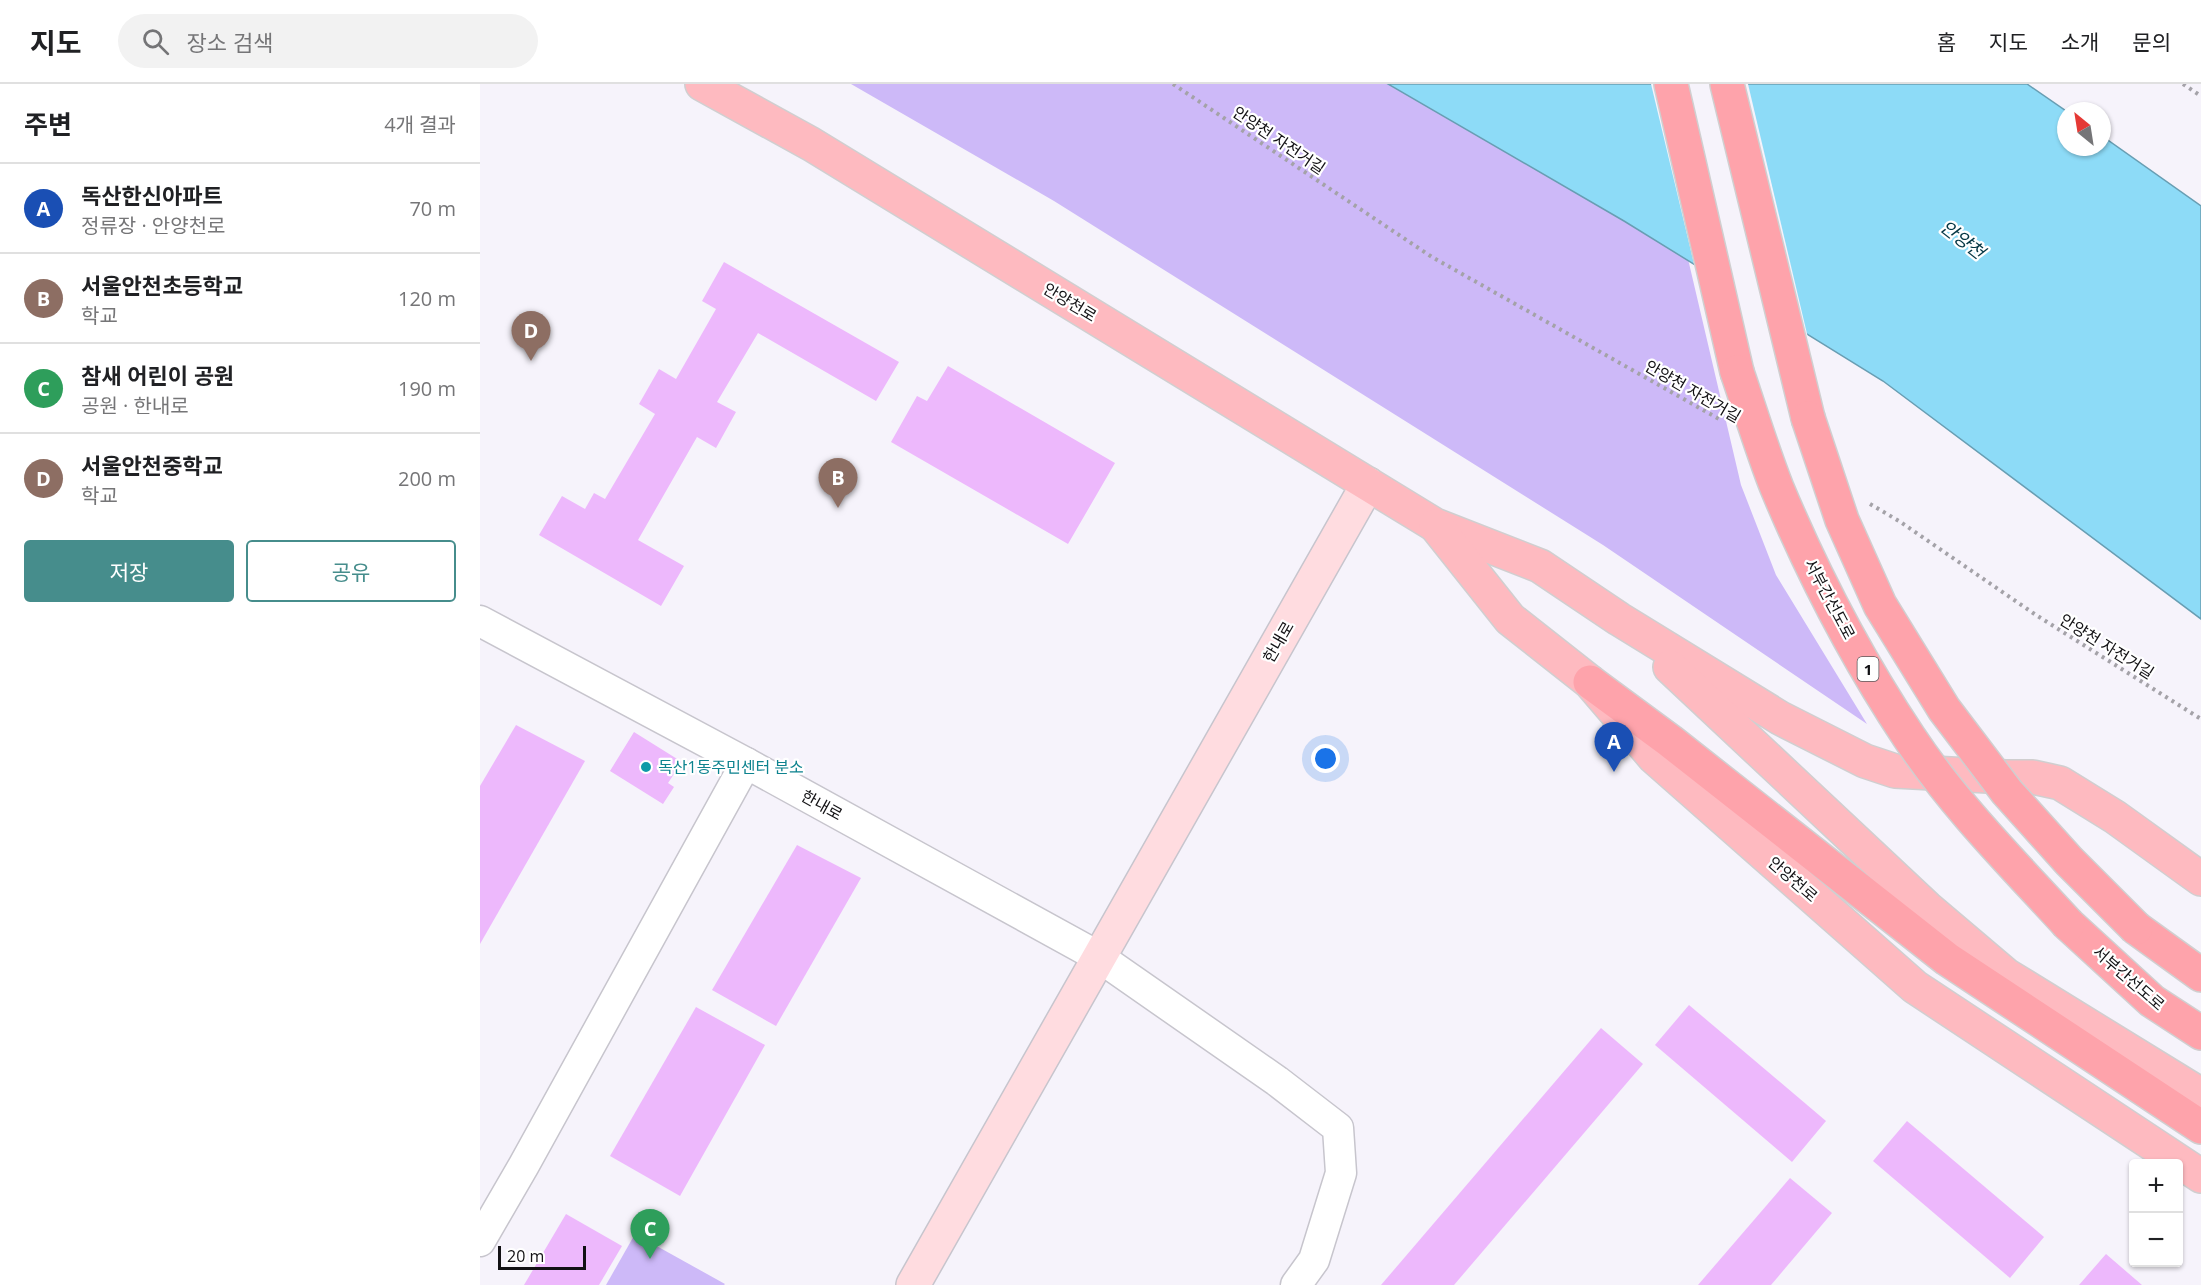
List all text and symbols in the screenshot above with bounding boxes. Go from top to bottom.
search box [118,14,538,68]
text: 지도 [30,23,82,61]
icon: search [139,25,172,58]
text: 장소 검색 [187,27,273,57]
text: 홈 [1937,28,1956,56]
text: 지도 [1989,28,2028,56]
text: 소개 [2061,28,2099,56]
text: 문의 [2132,28,2171,56]
street label: 안양천 자전거길 [1228,101,1330,179]
north arrow [2057,102,2111,156]
text: 주변 [24,106,72,142]
text: 4개 결과 [384,111,456,138]
text: 독산한신아파트 [81,180,223,210]
text: A [37,195,50,222]
text: 70 m [409,195,456,222]
text: 정류장 · 안양천로 [81,212,225,239]
water label: 안양천 [1936,214,1992,265]
text: 서울안천초등학교 [81,270,243,300]
street label: 안양천로 [1039,277,1101,327]
text: B [37,285,50,312]
text: 120 m [398,285,456,312]
text: 학교 [81,302,118,329]
pin: D [512,312,550,361]
street label: 안양천 자전거길 [1641,355,1745,427]
text: 참새 어린이 공원 [81,360,234,390]
text: C [37,375,50,402]
text: 190 m [398,375,456,402]
text: 공원 · 한내로 [81,392,189,419]
text: 서울안천중학교 [81,450,223,480]
pin: B [818,458,858,508]
text: D [36,465,51,492]
text: 200 m [398,465,456,492]
text: 학교 [81,482,118,509]
button: 저장 [24,540,234,602]
button: 공유 [246,540,456,602]
street label: 서부간선도로 [1800,555,1861,643]
street label: 안양천 자전거길 [2056,608,2158,684]
street label: 한내로 [1257,617,1299,667]
road number: 1 [1858,657,1878,681]
pin: A [1594,722,1634,772]
your location [1311,744,1340,773]
place label: 독산1동주민센터 분소 [658,756,804,778]
marker: 독산1동주민센터 분소 [639,760,653,774]
street label: 한내로 [797,785,847,825]
street label: 안양천로 [1764,851,1823,907]
street label: 서부간선도로 [2088,941,2170,1015]
map controls [2129,1159,2183,1267]
button: + [2129,1159,2183,1213]
pin: C [630,1210,670,1259]
button: − [2129,1213,2183,1267]
scale bar [498,1243,586,1270]
text: 20 m [507,1245,544,1267]

